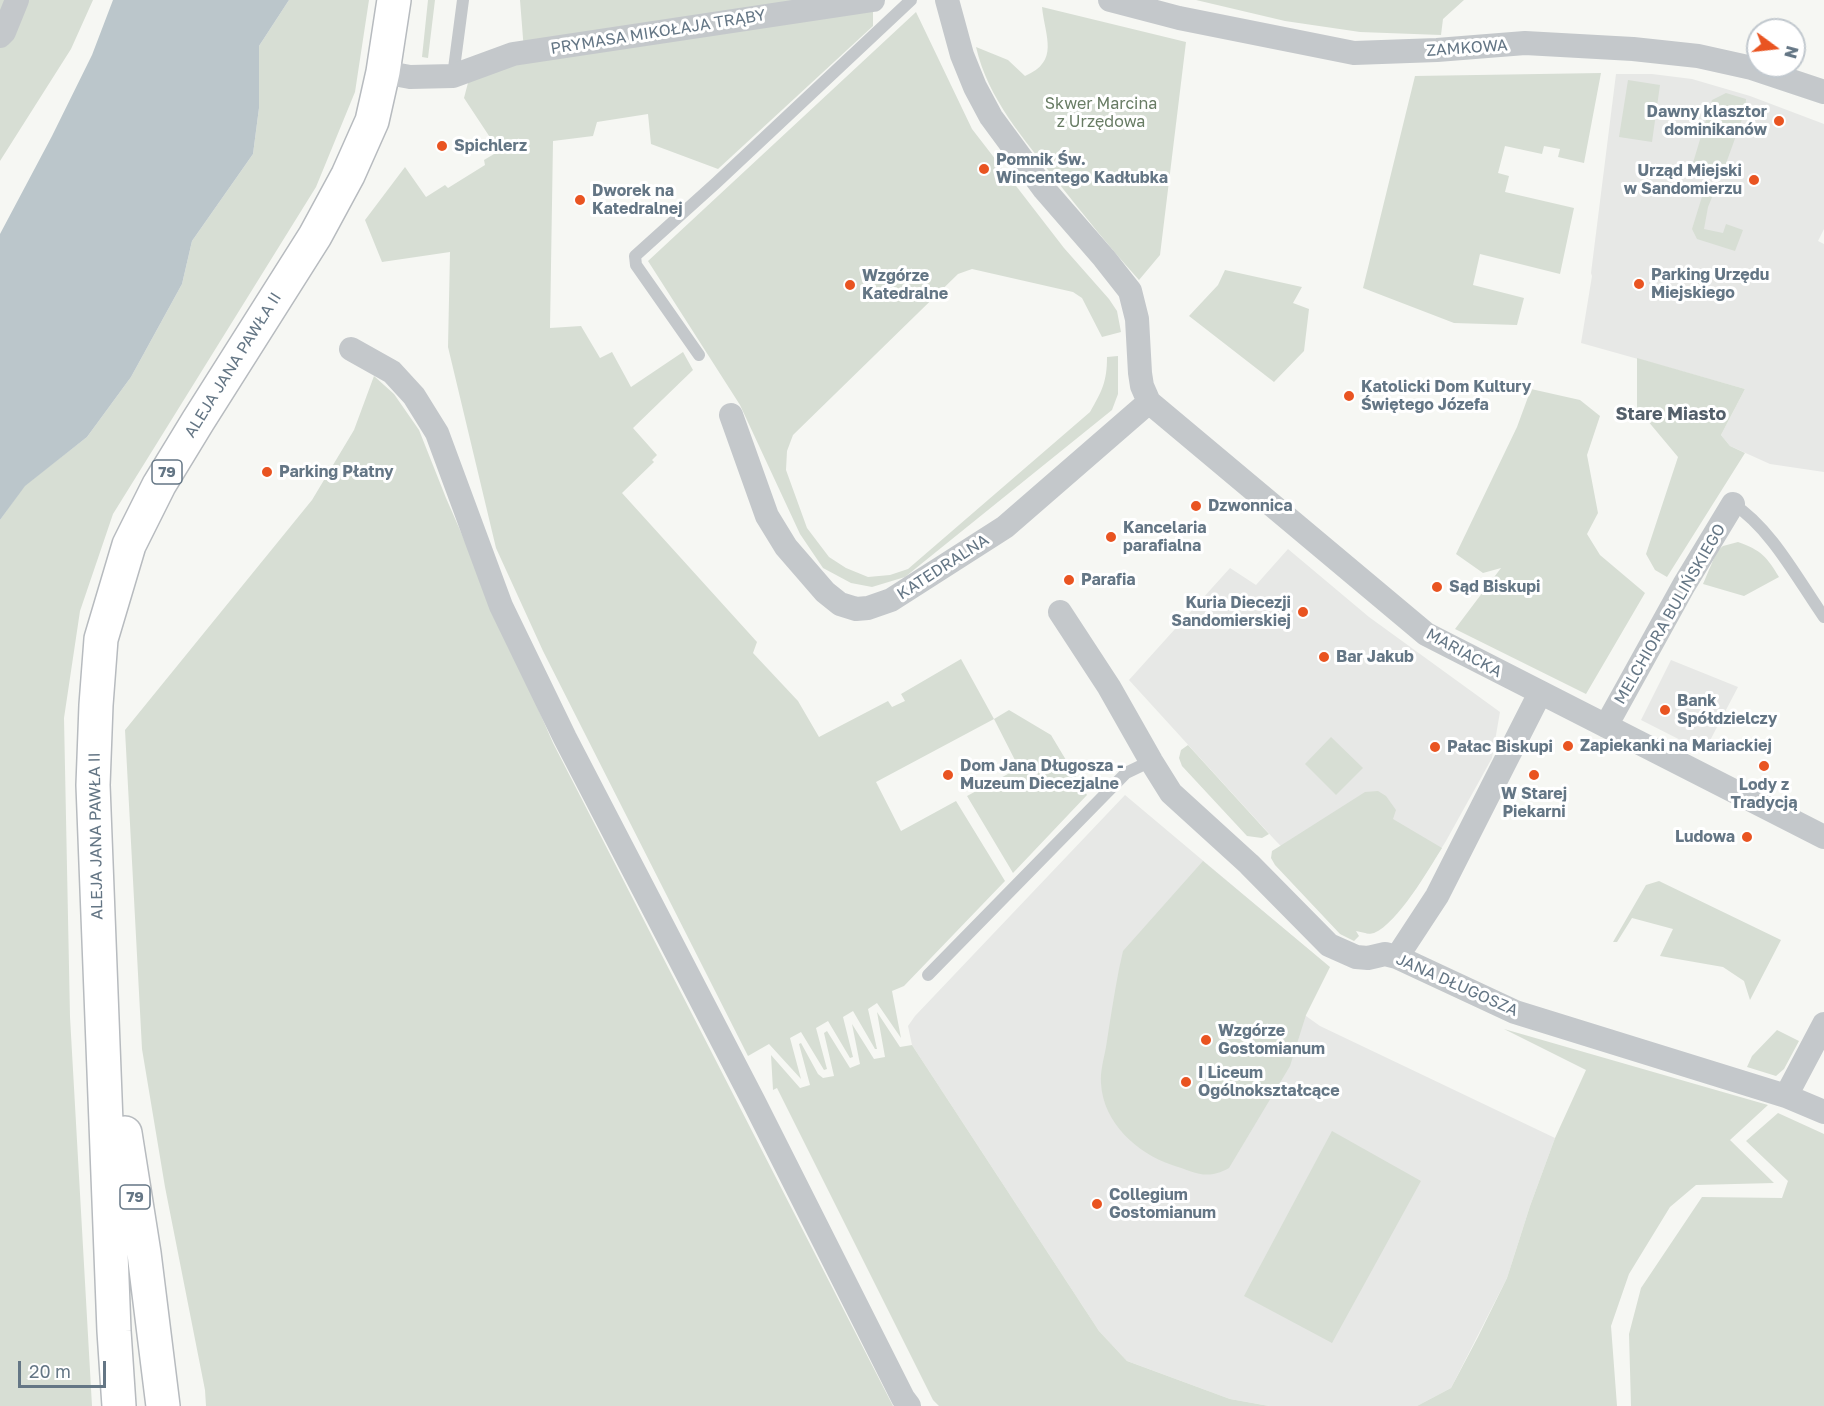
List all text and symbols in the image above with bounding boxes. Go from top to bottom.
street label: PRYMASA MIKOŁAJA TRĄBY [549,6,767,58]
north arrow [1746,18,1806,78]
street label: ZAMKOWA [1426,36,1508,60]
text: N [1780,44,1803,61]
park label: Skwer Marcina z Urzędowa [1045,94,1157,132]
place label: Dawny klasztor dominikanów [1647,102,1767,140]
marker: Dawny klasztor dominikanów [1772,114,1786,128]
place label: Spichlerz [454,136,527,156]
marker: Spichlerz [435,139,449,153]
place label: Pomnik Św. Wincentego Kadłubka [996,150,1168,188]
place label: Urząd Miejski w Sandomierzu [1624,161,1742,199]
marker: Pomnik Św. Wincentego Kadłubka [977,162,991,176]
marker: Urząd Miejski w Sandomierzu [1747,173,1761,187]
place label: Dworek na Katedralnej [592,181,683,219]
marker: Dworek na Katedralnej [573,193,587,207]
place label: Parking Urzędu Miejskiego [1651,265,1769,303]
place label: Wzgórze Katedralne [862,266,948,304]
marker: Parking Urzędu Miejskiego [1632,277,1646,291]
marker: Wzgórze Katedralne [843,278,857,292]
street label: ALEJA JANA PAWŁA II [180,289,286,441]
place label: Katolicki Dom Kultury Świętego Józefa [1361,377,1531,415]
marker: Katolicki Dom Kultury Świętego Józefa [1342,389,1356,403]
district label: Stare Miasto [1616,403,1726,425]
road number: 79 [152,460,182,484]
place label: Parking Płatny [279,462,394,482]
marker: Parking Płatny [260,465,274,479]
place label: Dzwonnica [1208,496,1293,516]
marker: Dzwonnica [1189,499,1203,513]
place label: Kancelaria parafialna [1123,518,1207,556]
street label: MELCHIORA BULIŃSKIEGO [1610,520,1730,708]
street label: KATEDRALNA [894,530,992,604]
marker: Kancelaria parafialna [1104,530,1118,544]
place label: Parafia [1081,570,1136,590]
marker: Parafia [1062,573,1076,587]
place label: Sąd Biskupi [1449,577,1540,597]
marker: Sąd Biskupi [1430,580,1444,594]
place label: Kuria Diecezji Sandomierskiej [1171,593,1291,631]
marker: Kuria Diecezji Sandomierskiej [1296,605,1310,619]
street label: MARIACKA [1423,624,1505,682]
place label: Bar Jakub [1336,647,1414,667]
marker: Bar Jakub [1317,650,1331,664]
place label: Bank Spółdzielczy [1677,691,1777,729]
marker: Bank Spółdzielczy [1658,703,1672,717]
place label: Zapiekanki na Mariackiej [1580,736,1772,756]
place label: Pałac Biskupi [1447,737,1553,757]
marker: Zapiekanki na Mariackiej [1561,739,1575,753]
marker: Pałac Biskupi [1428,740,1442,754]
street label: ALEJA JANA PAWŁA II [85,752,107,920]
place label: Dom Jana Długosza - Muzeum Diecezjalne [960,756,1123,794]
marker: Lody z Tradycją [1757,759,1771,773]
marker: Dom Jana Długosza - Muzeum Diecezjalne [941,768,955,782]
marker: W Starej Piekarni [1527,768,1541,782]
place label: Lody z Tradycją [1730,775,1798,813]
place label: W Starej Piekarni [1501,784,1567,822]
place label: Ludowa [1675,827,1735,847]
marker: Ludowa [1740,830,1754,844]
street label: JANA DŁUGOSZA [1393,950,1521,1020]
place label: Wzgórze Gostomianum [1218,1021,1325,1059]
marker: Wzgórze Gostomianum [1199,1033,1213,1047]
place label: I Liceum Ogólnokształcące [1198,1063,1340,1101]
marker: I Liceum Ogólnokształcące [1179,1075,1193,1089]
road number: 79 [120,1185,150,1209]
place label: Collegium Gostomianum [1109,1185,1216,1223]
marker: Collegium Gostomianum [1090,1197,1104,1211]
scale bar [21,1349,110,1387]
text: 20 m [29,1360,71,1382]

